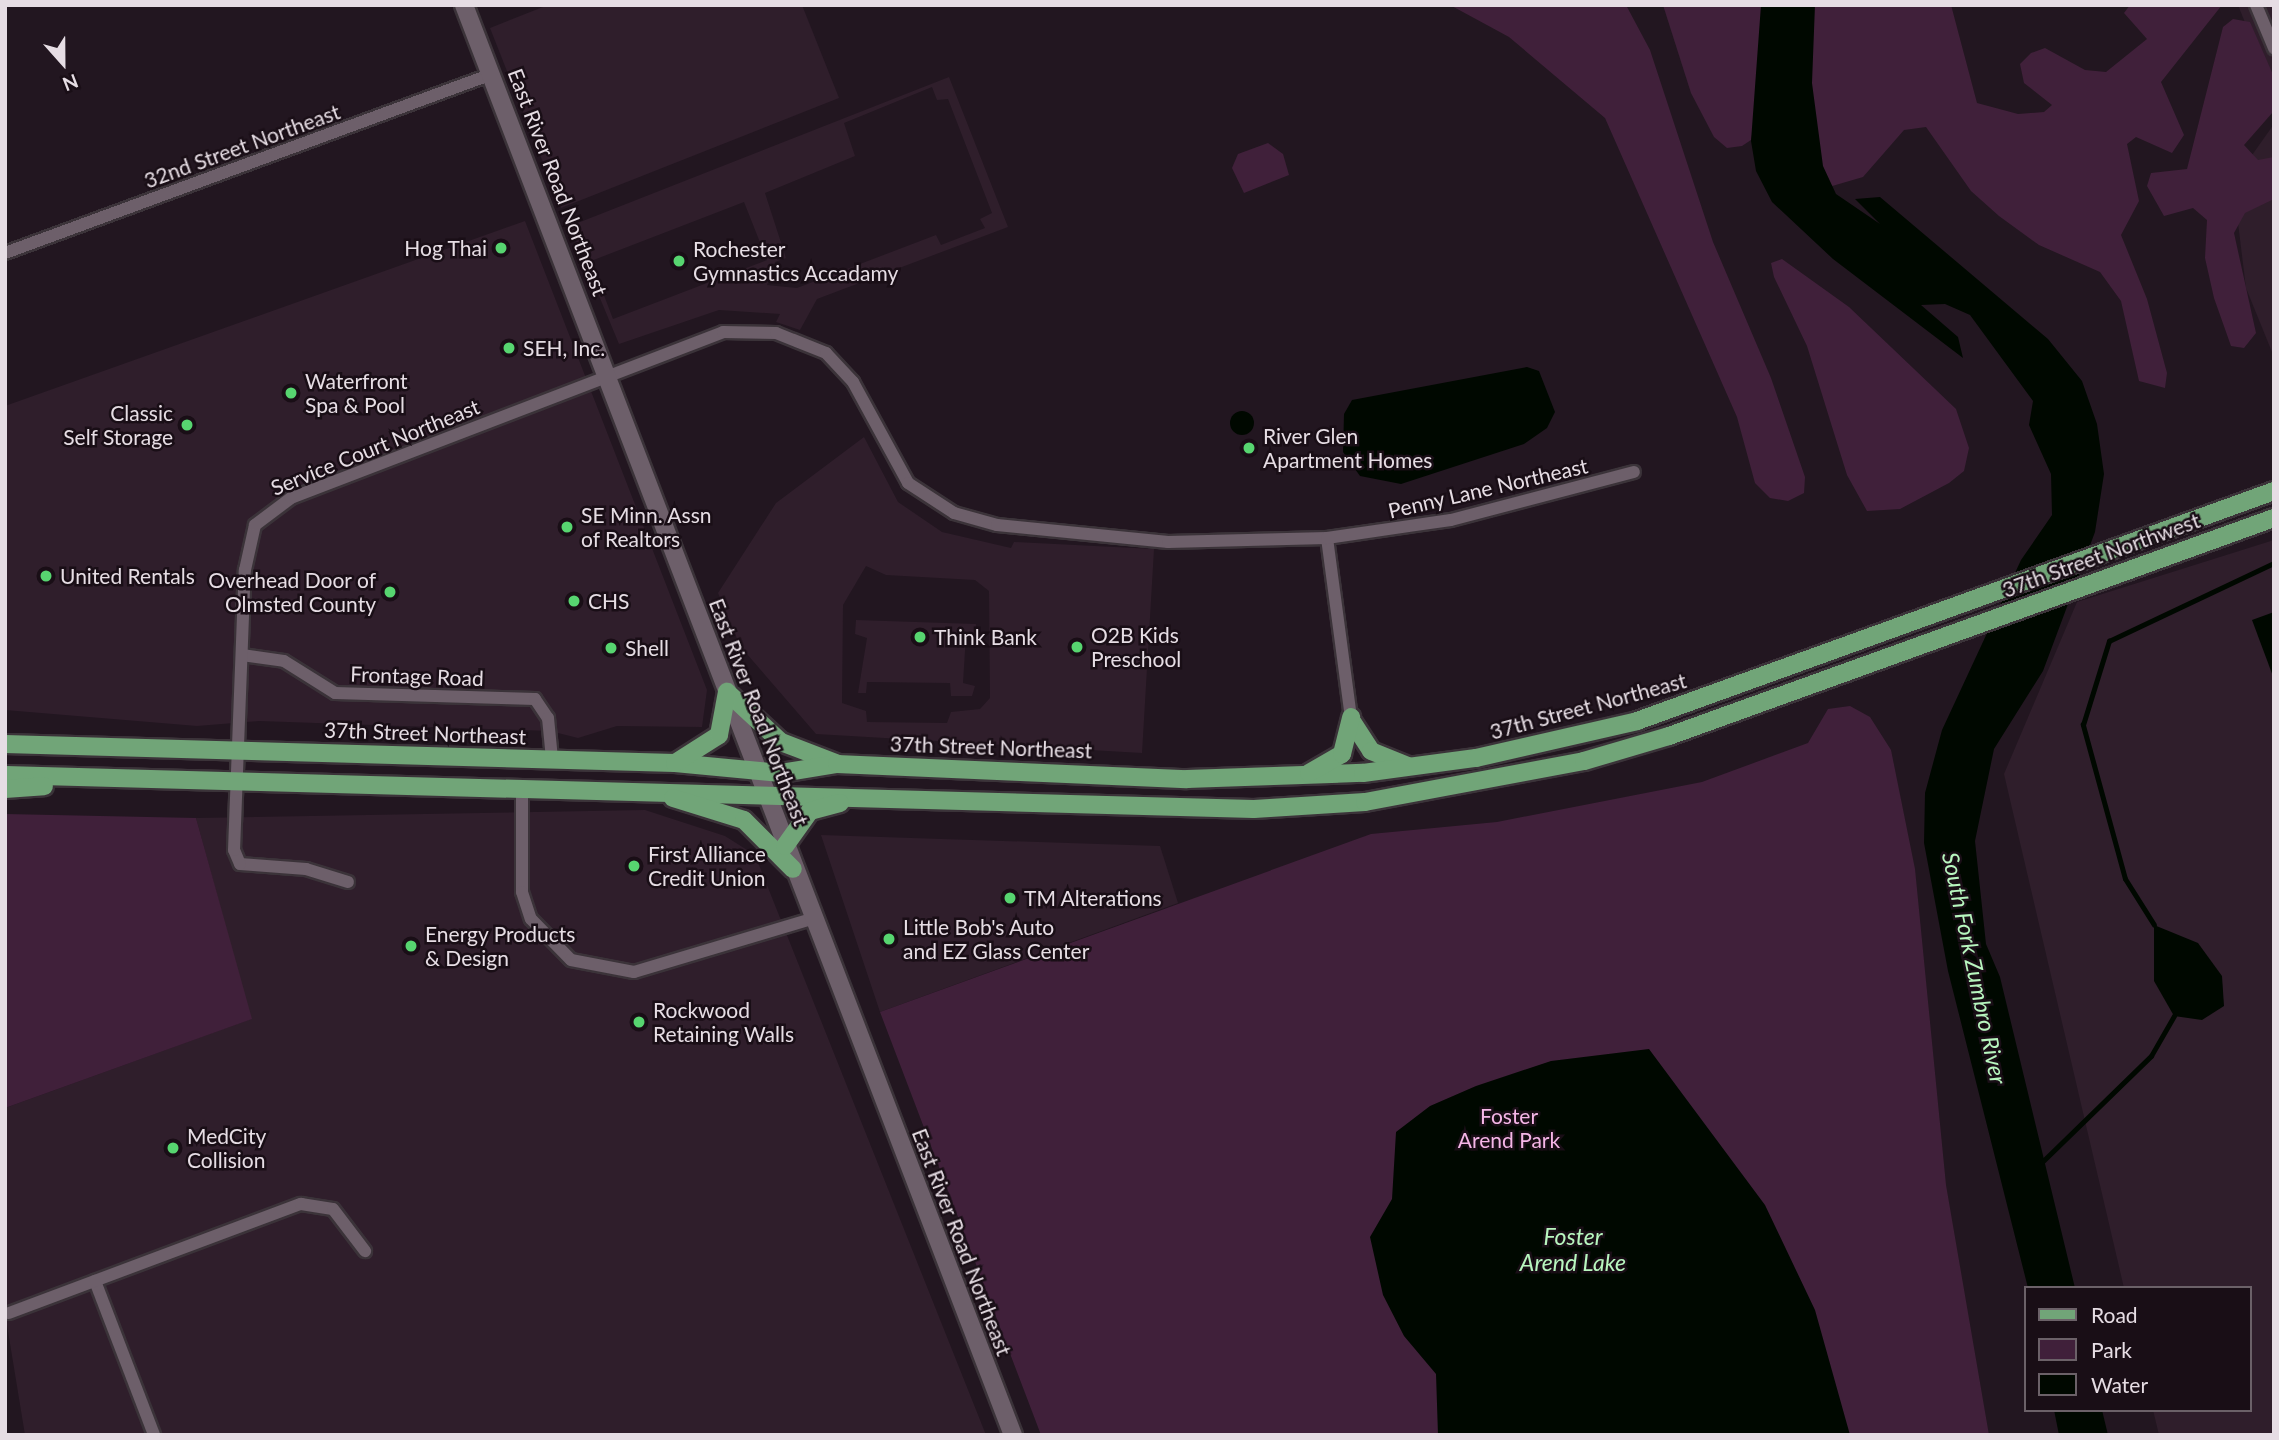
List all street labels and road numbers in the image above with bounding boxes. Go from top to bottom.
street label: East River Road Northeast [503,65,613,299]
street label: 32nd Street Northeast [141,99,343,193]
street label: Service Court Northeast [267,394,483,500]
street label: Penny Lane Northeast [1386,453,1590,523]
street label: 37th Street Northwest [1999,508,2203,602]
street label: East River Road Northeast [704,595,814,829]
street label: Frontage Road [350,661,484,691]
street label: 37th Street Northeast [1487,668,1689,744]
street label: 37th Street Northeast [323,717,527,749]
street label: 37th Street Northeast [889,731,1093,763]
street label: East River Road Northeast [907,1125,1017,1359]

